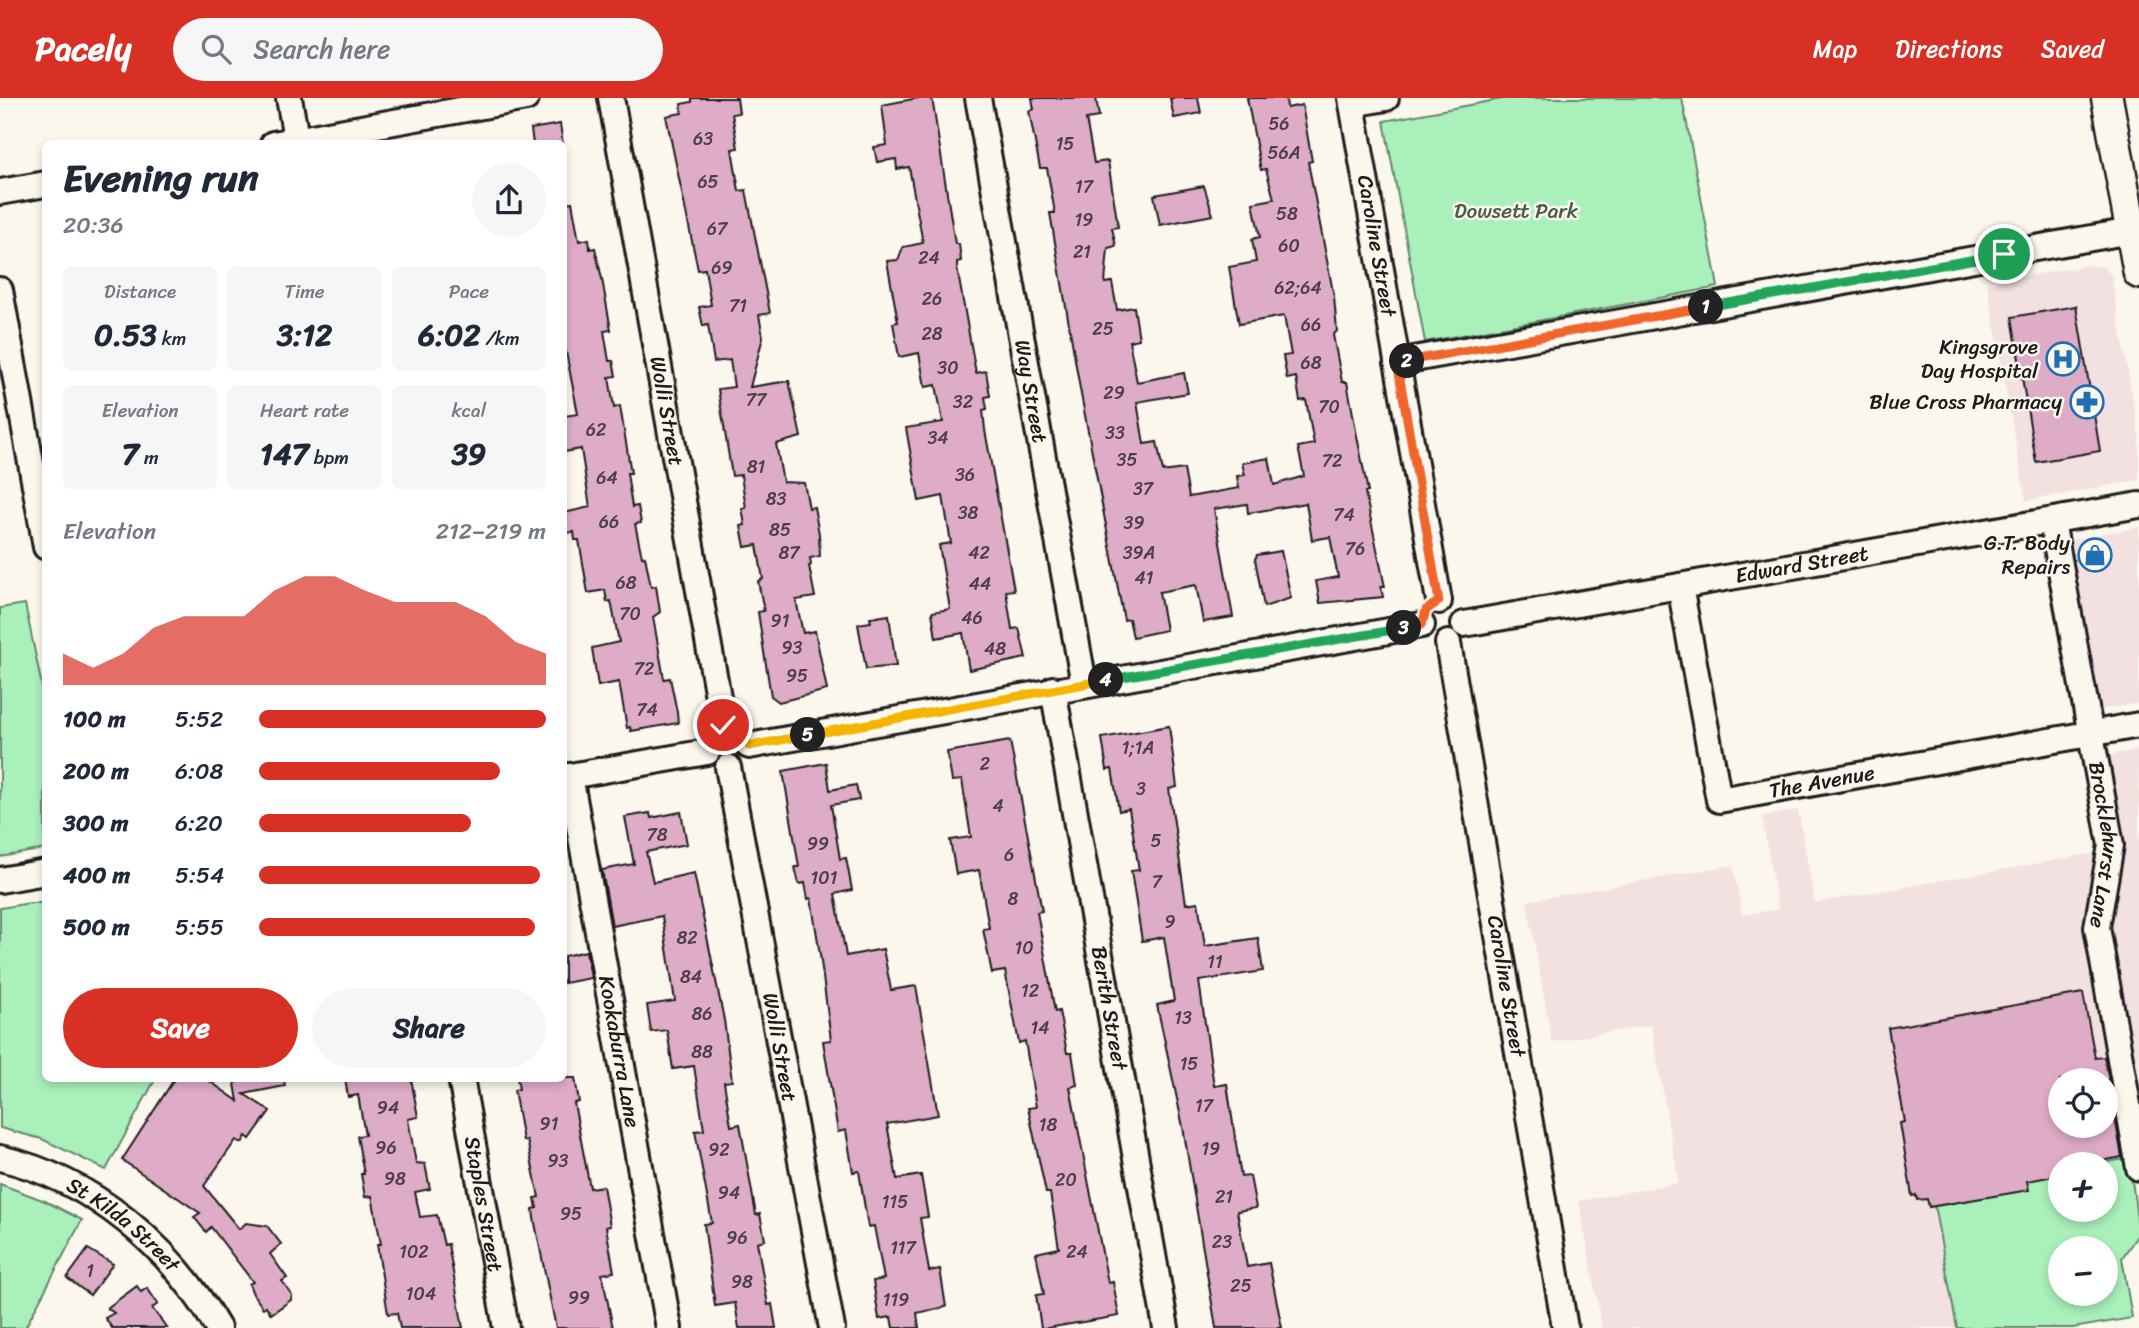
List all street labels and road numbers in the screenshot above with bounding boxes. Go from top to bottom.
street label: Caroline Street [1346,172,1408,321]
street label: Way Street [1003,337,1059,446]
street label: Wolli Street [638,353,695,469]
street label: Edward Street [1732,534,1871,595]
street label: The Avenue [1766,754,1878,810]
street label: Brocklehurst Lane [2077,758,2130,931]
street label: Caroline Street [1476,912,1538,1061]
street label: Berith Street [1080,943,1139,1075]
street label: Kookaburra Lane [587,972,652,1131]
street label: Wolli Street [751,989,809,1105]
street label: Staples Street [453,1133,515,1275]
street label: St Kilda Street [59,1166,191,1282]

